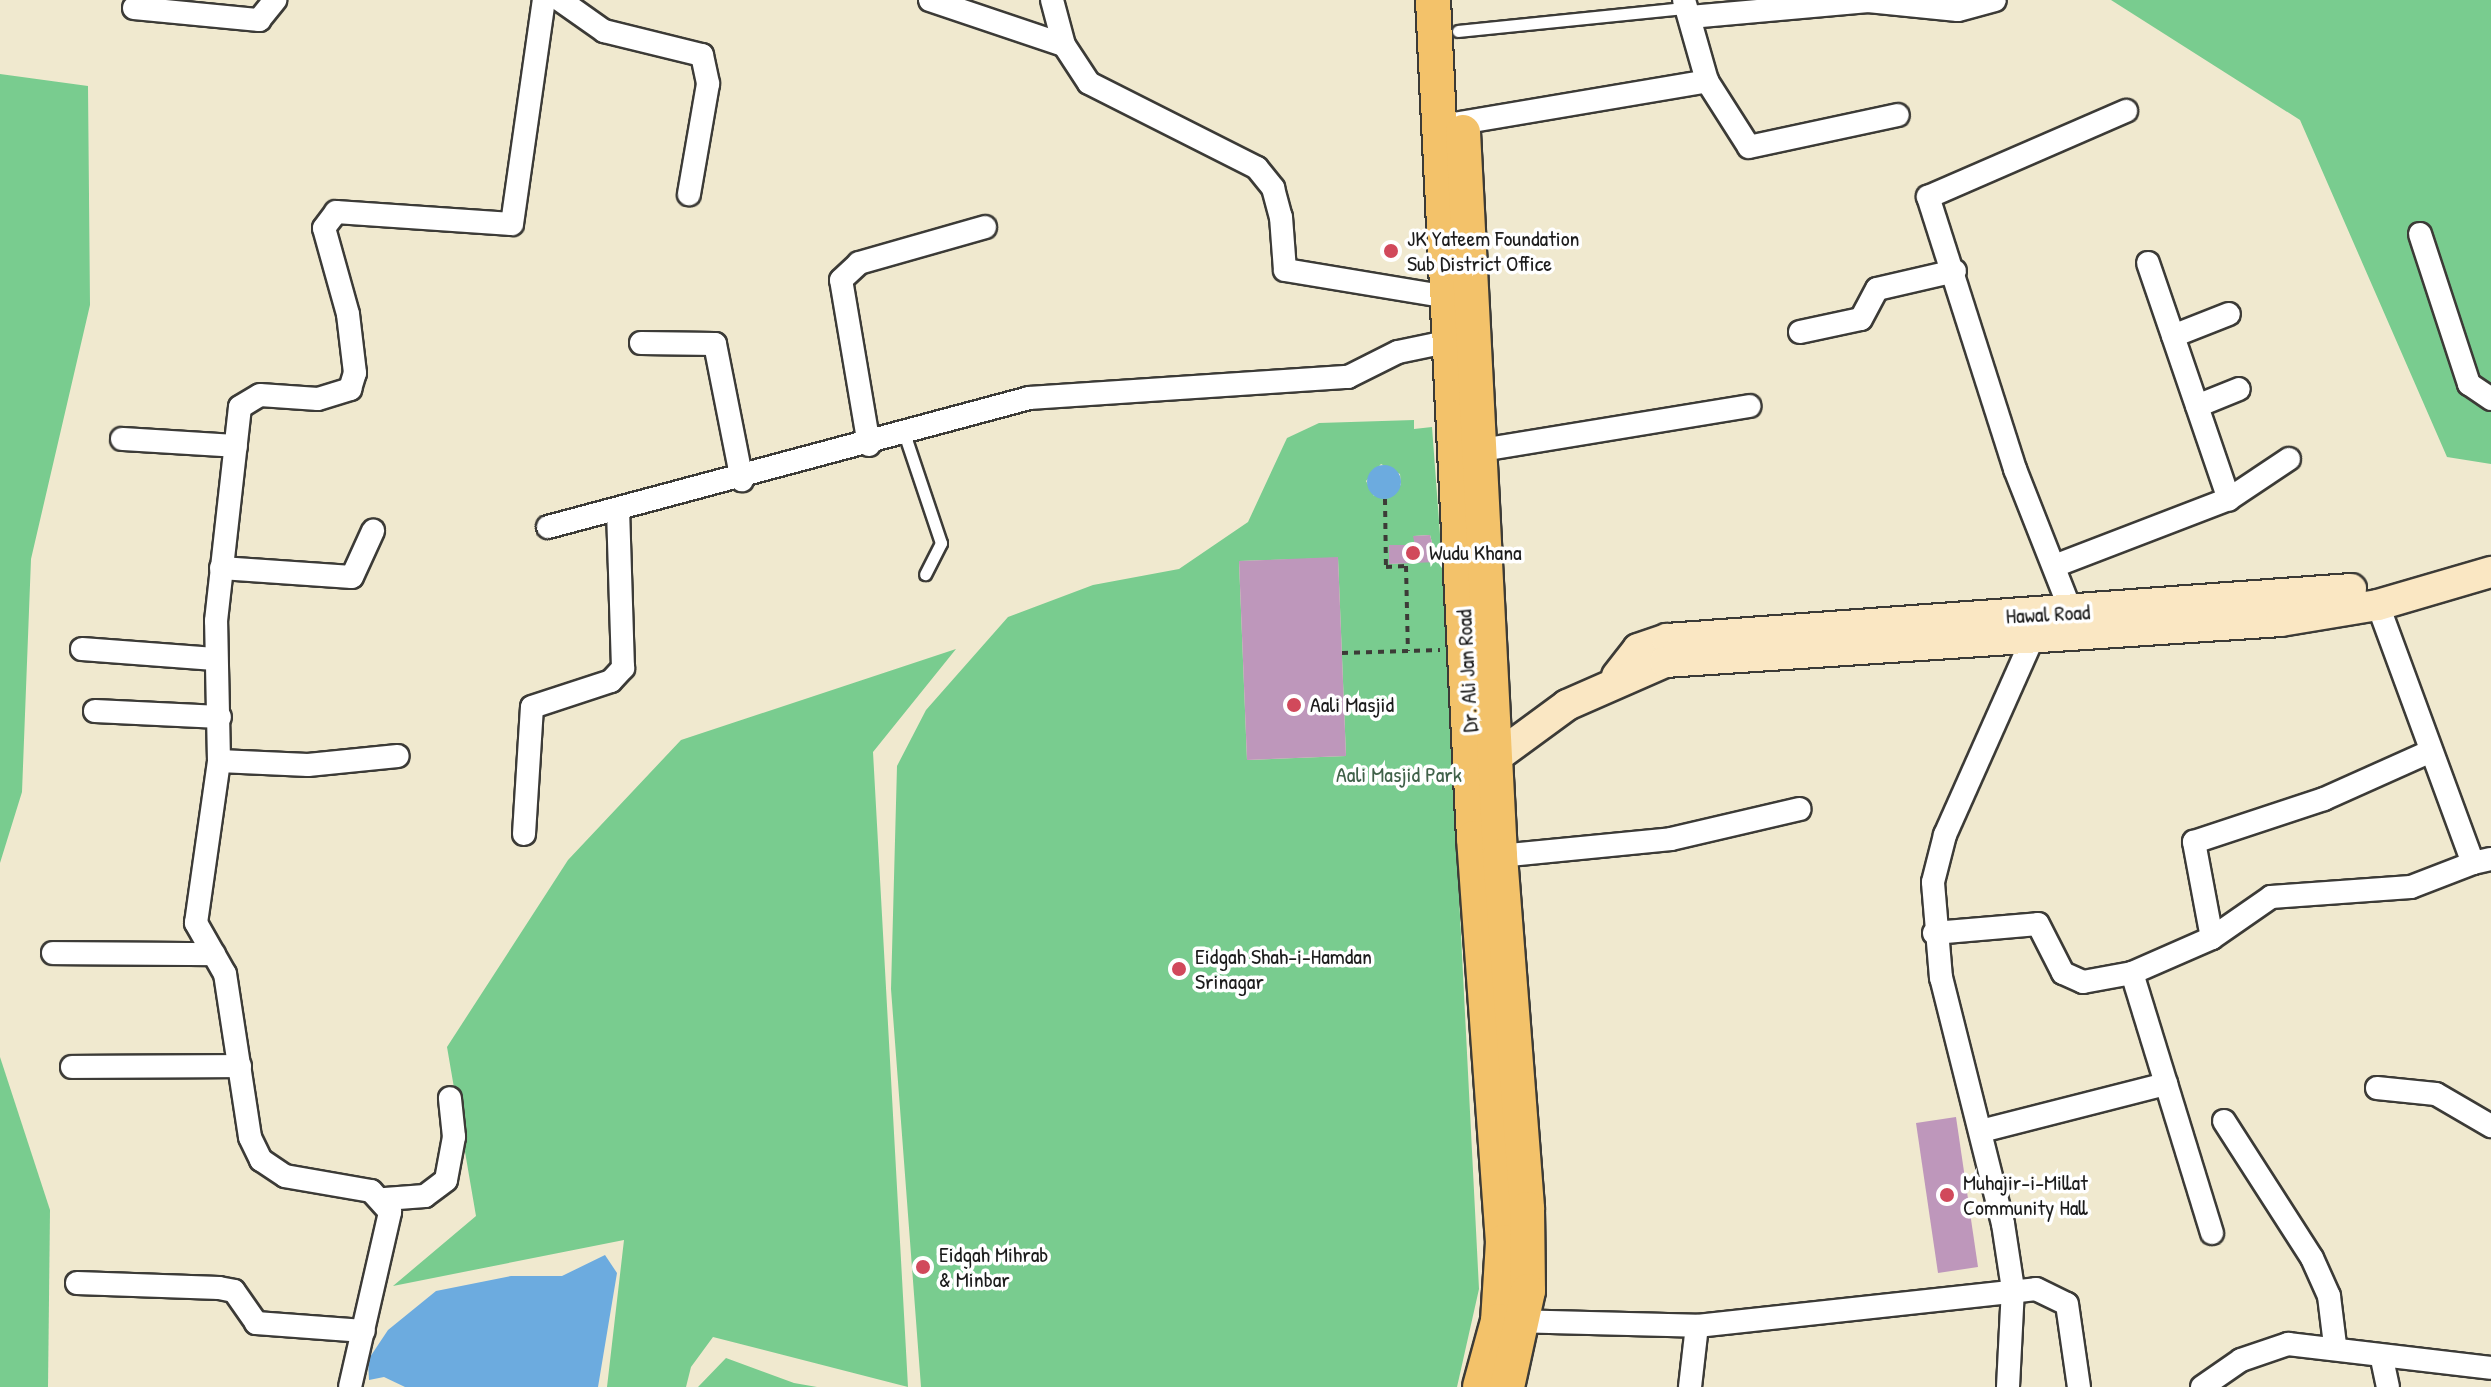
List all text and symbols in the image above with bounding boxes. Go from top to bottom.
place label: JK Yateem Foundation Sub District Office [1407,225,1580,276]
marker: JK Yateem Foundation Sub District Office [1382,242,1400,260]
place label: Wudu Khana [1429,540,1522,566]
marker: Wudu Khana [1404,544,1422,562]
street label: Hawal Road [2005,599,2091,629]
street label: Dr. Ali Jan Road [1451,609,1483,733]
place label: Aali Masjid [1310,692,1394,718]
marker: Aali Masjid [1285,696,1303,714]
park label: Aali Masjid Park [1336,762,1462,788]
place label: Eidgah Shah-i-Hamdan Srinagar [1195,943,1372,994]
marker: Eidgah Shah-i-Hamdan Srinagar [1170,960,1188,978]
place label: Muhajir-i-Millat Community Hall [1963,1169,2088,1220]
marker: Muhajir-i-Millat Community Hall [1938,1186,1956,1204]
place label: Eidgah Mihrab & Minbar [939,1241,1048,1292]
marker: Eidgah Mihrab & Minbar [914,1258,932,1276]

